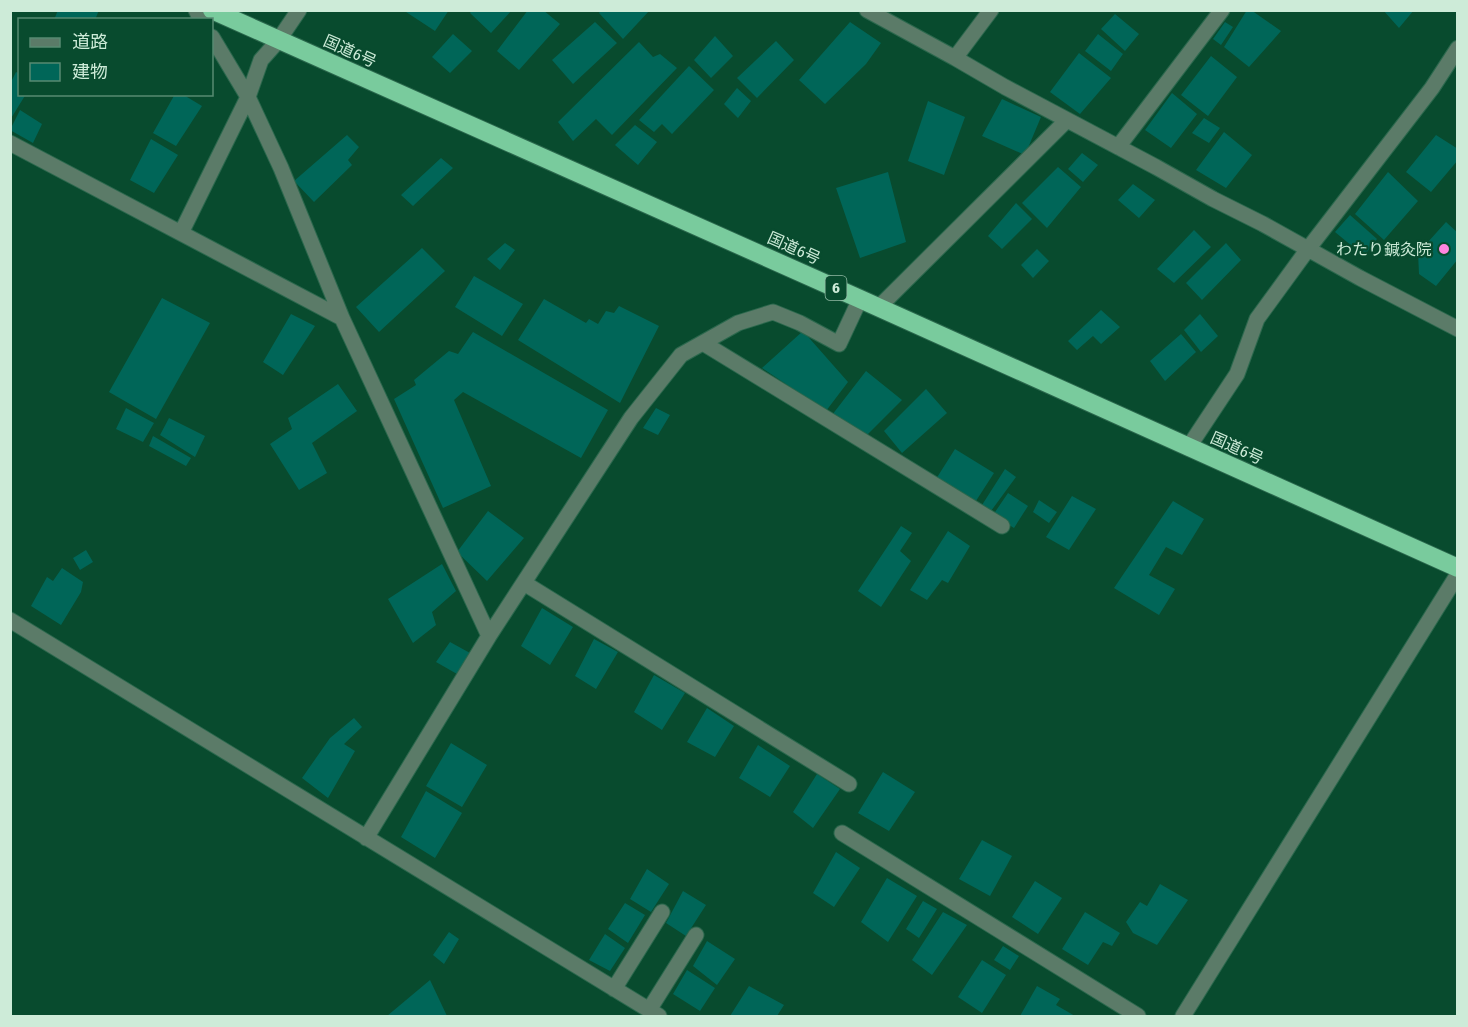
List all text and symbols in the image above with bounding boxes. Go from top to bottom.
legend [18,18,213,96]
text: 道路 [72,31,108,53]
street label: 国道6号 [321,31,379,71]
text: 建物 [72,61,108,83]
street label: 国道6号 [765,228,823,268]
place label: わたり鍼灸院 [1336,240,1432,259]
marker: わたり鍼灸院 [1437,242,1451,256]
road number: 6 [826,276,846,300]
street label: 国道6号 [1208,428,1266,468]

